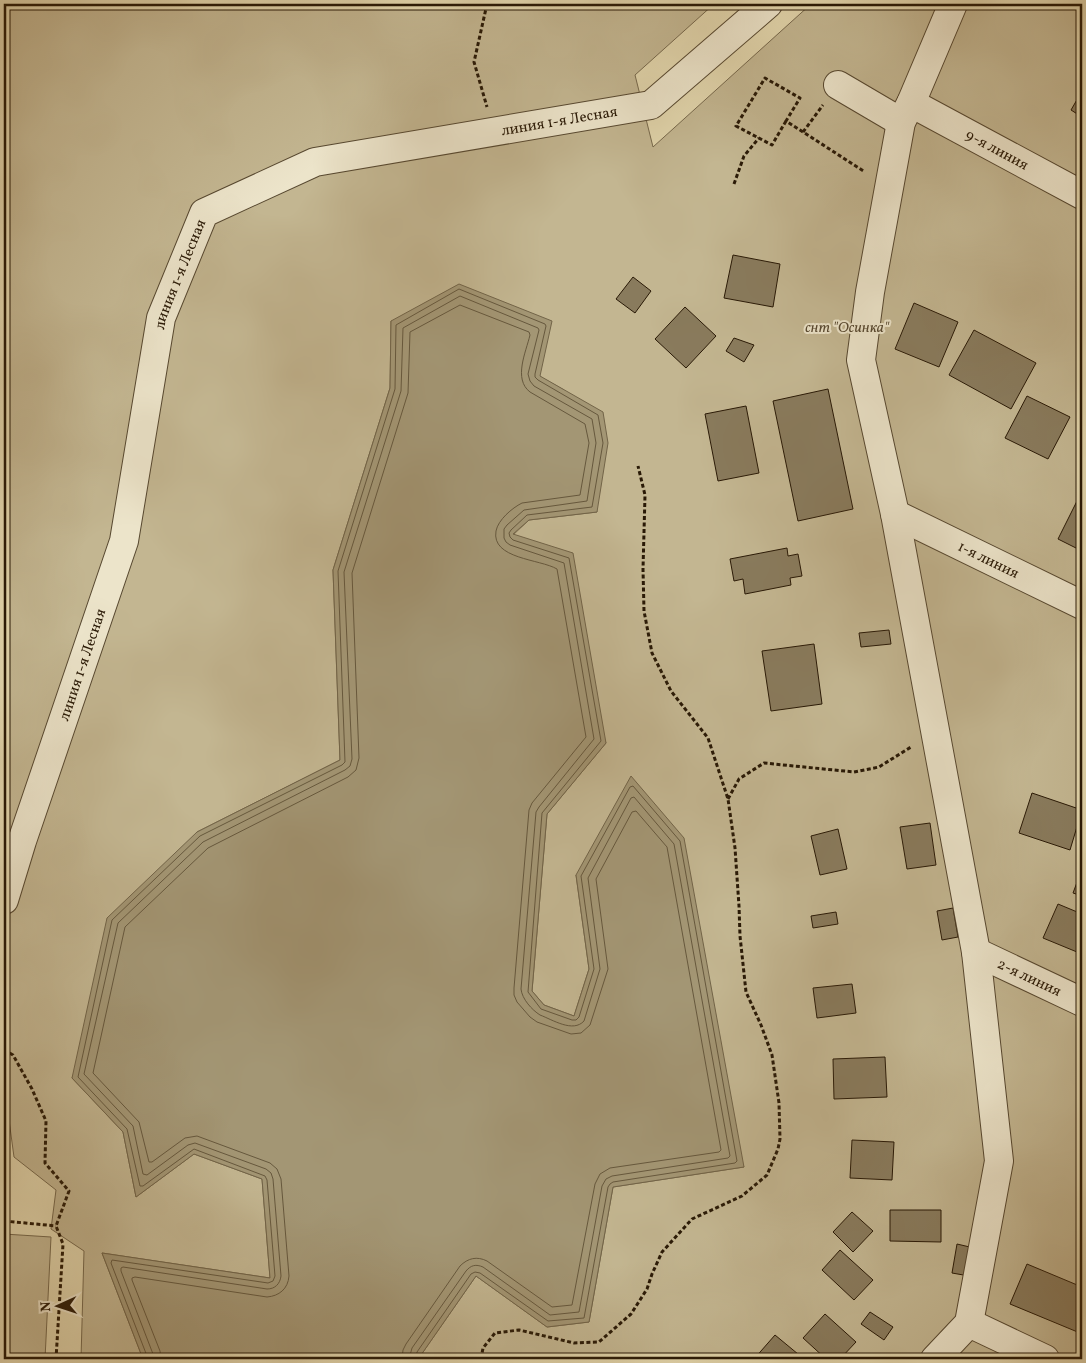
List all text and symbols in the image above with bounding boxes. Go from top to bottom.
street label: линия 1-я Лесная [500,102,619,142]
street label: 9-я линия [961,125,1032,176]
street label: линия 1-я Лесная [150,216,212,331]
park label: снт "Осинка" [805,318,890,339]
street label: 1-я линия [954,537,1022,585]
street label: линия 1-я Лесная [55,606,112,724]
street label: 2-я линия [993,954,1064,1003]
north arrow [32,1280,82,1330]
text: N [37,1301,56,1312]

